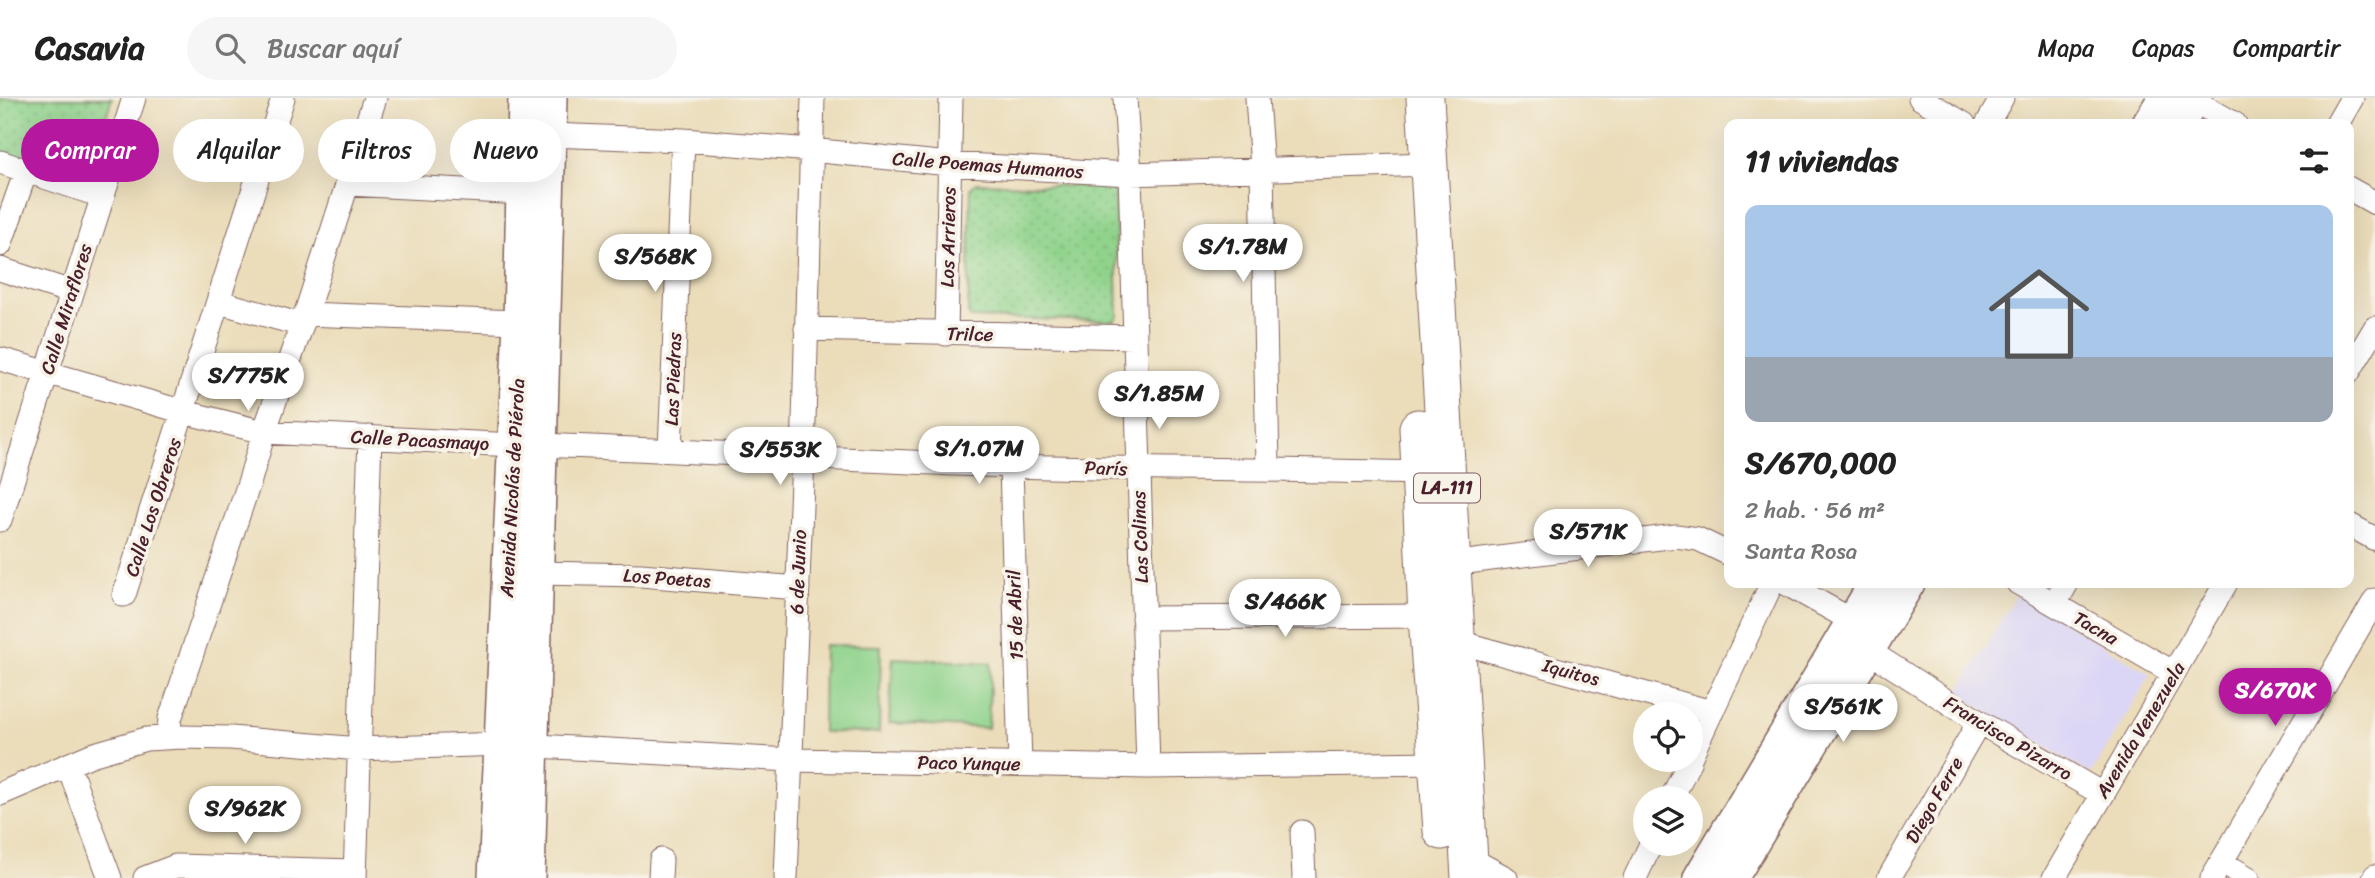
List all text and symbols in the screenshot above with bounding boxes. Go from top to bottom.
search box [187,17,677,80]
text: Casavia [35,19,145,77]
text: Buscar aquí [267,25,400,71]
text: Mapa [2038,27,2094,69]
text: Capas [2132,27,2195,69]
text: Compartir [2233,27,2340,69]
icon: search [211,29,249,67]
chip: Comprar [21,119,159,182]
chip: Alquilar [173,119,304,182]
chip: Filtros [318,119,436,182]
chip: Nuevo [450,119,562,182]
text: 11 viviendas [1745,134,1898,188]
street label: Calle Poemas Humanos [891,142,1085,188]
icon: filters [2295,142,2333,180]
street label: Los Arrieros [931,186,965,288]
pin: S/1.78M [1178,225,1308,284]
text: S/1.78M [1199,226,1287,267]
pin: S/568K [598,234,712,294]
text: S/568K [615,236,695,277]
street label: Calle Miraflores [30,239,102,378]
icon: home [1976,251,2102,377]
street label: Trilce [946,317,994,351]
street label: Las Piedras [655,331,691,426]
pin: S/775K [191,354,305,413]
text: S/775K [208,355,288,396]
pin: S/1.85M [1094,372,1224,431]
text: S/1.85M [1114,373,1204,414]
street label: Avenida Nicolás de Piérola [490,377,534,599]
street label: Calle Pacasmayo [350,420,490,460]
pin: S/1.07M [914,426,1044,486]
pin: S/553K [723,428,837,487]
text: S/1.07M [934,428,1024,469]
text: S/553K [740,429,820,470]
street label: Calle Los Obreros [115,433,191,581]
text: S/670,000 [1745,436,1897,490]
street label: París [1084,451,1128,485]
road number: LA-111 [1414,474,1480,502]
street label: Las Colinas [1122,490,1158,584]
text: 2 hab. · 56 m² [1745,490,1885,531]
pin: S/571K [1531,510,1645,569]
text: S/571K [1550,511,1626,552]
street label: 6 de Junio [780,529,816,615]
text: Santa Rosa [1745,531,1857,572]
street label: Los Poetas [622,558,712,598]
street label: 15 de Abril [997,569,1033,661]
pin: S/466K [1228,580,1342,639]
text: S/466K [1245,581,1325,622]
street label: Tacna [2067,602,2125,654]
street label: Iquitos [1538,648,1603,695]
street label: Avenida Venezuela [2086,655,2194,806]
pin: S/670K [2218,668,2332,728]
text: S/670K [2235,670,2315,711]
pin: S/561K [1786,684,1900,744]
text: S/561K [1805,686,1881,727]
street label: Francisco Pizarro [1937,686,2079,790]
map controls [1633,702,1703,856]
button: locate [1633,702,1703,772]
street label: Paco Yunque [917,746,1021,780]
street label: Diego Ferre [1896,750,1972,850]
pin: S/962K [188,786,302,846]
button: layers [1633,786,1703,856]
text: S/962K [205,788,285,829]

